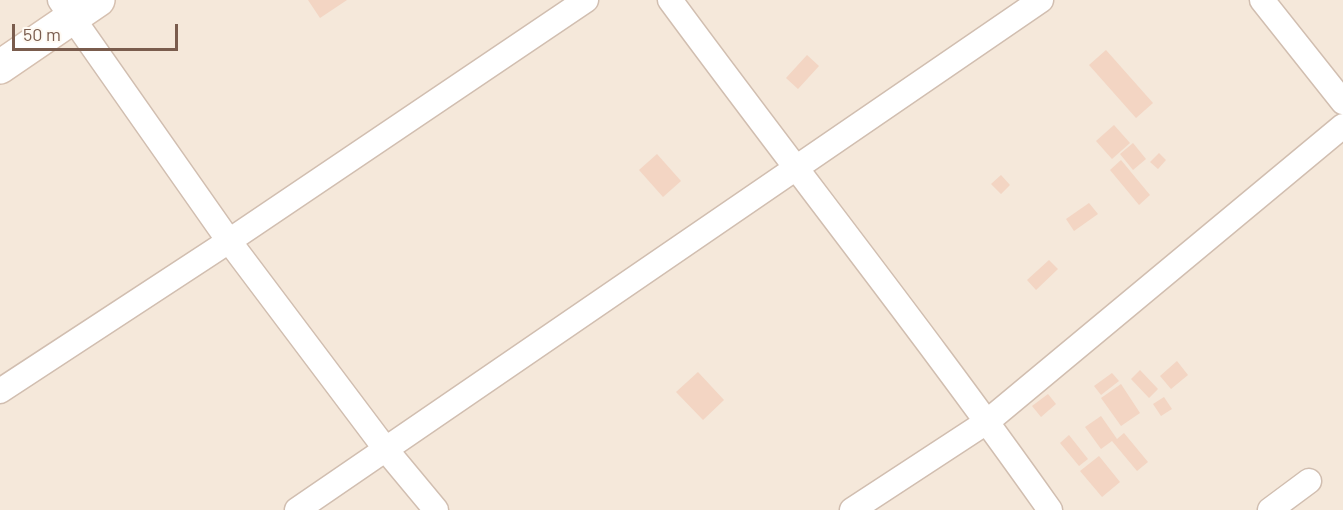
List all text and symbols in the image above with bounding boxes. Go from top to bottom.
scale bar [15,12,182,50]
text: 50 m [23,23,61,45]

